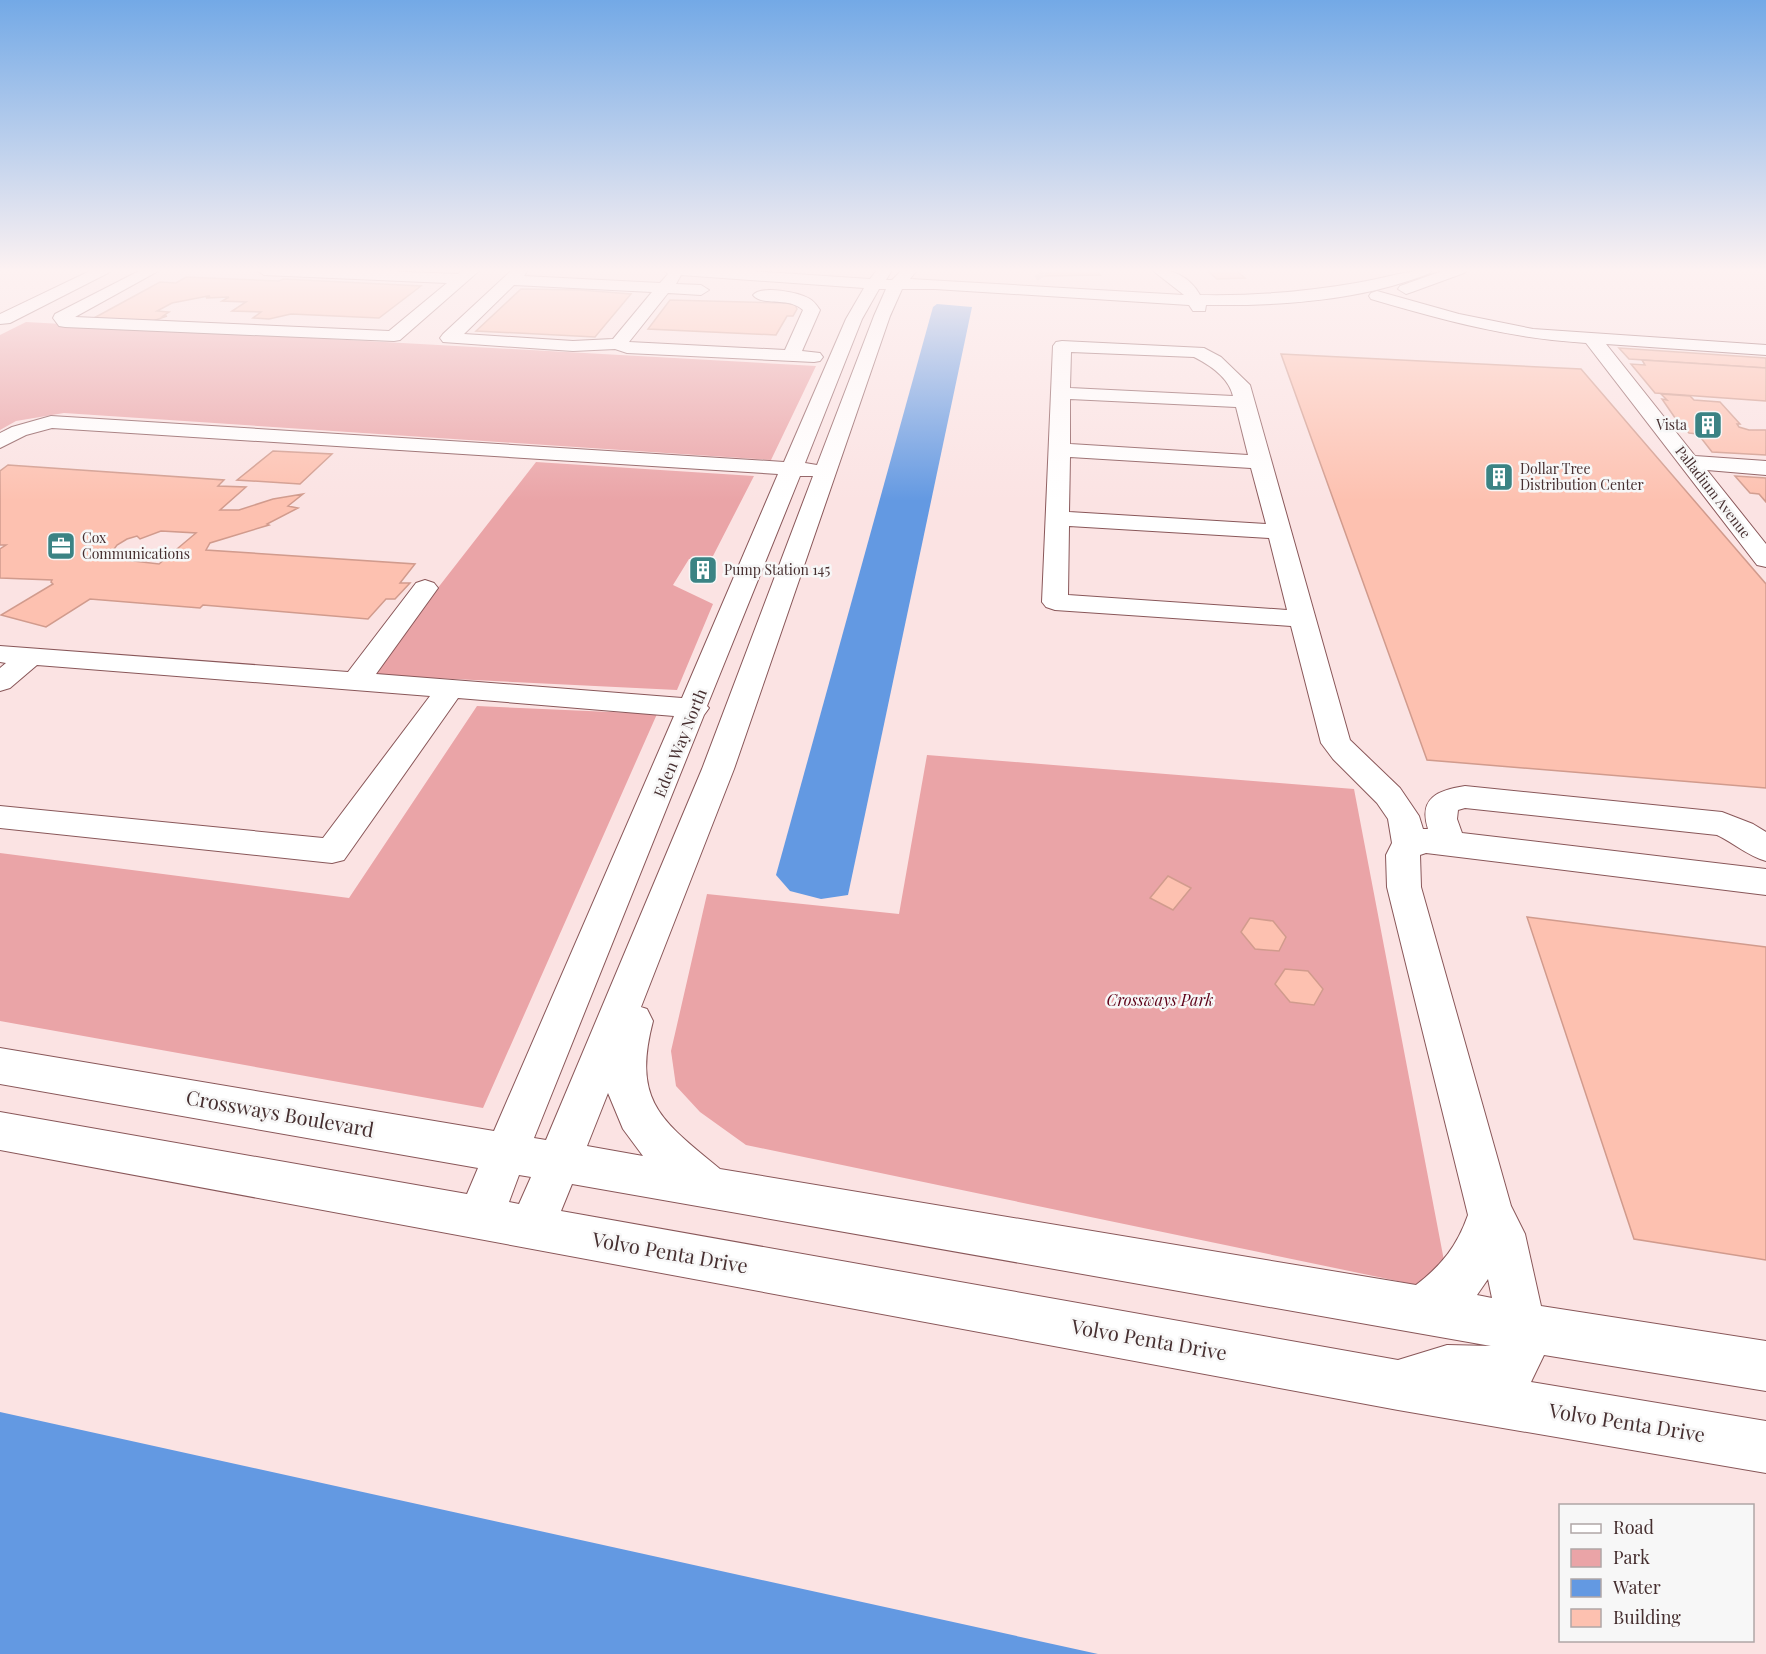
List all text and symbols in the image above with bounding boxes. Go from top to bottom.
building icon: Vista [1692,409,1724,441]
place label: Vista [1655,415,1687,434]
street label: Palladium Avenue [1671,442,1755,542]
place label: Dollar Tree Distribution Center [1520,459,1644,494]
building icon: Dollar Tree Distribution Center [1483,461,1515,493]
place label: Cox Communications [82,528,190,563]
office icon: Cox Communications [45,530,77,562]
building icon: Pump Station 145 [687,554,719,586]
place label: Pump Station 145 [724,560,831,579]
street label: Eden Way North [648,685,711,800]
park label: Crossways Park [1106,989,1214,1010]
street label: Crossways Boulevard [184,1083,377,1142]
street label: Volvo Penta Drive [589,1224,750,1279]
street label: Volvo Penta Drive [1068,1311,1229,1366]
street label: Volvo Penta Drive [1546,1396,1707,1447]
legend [1559,1504,1754,1642]
text: Road [1613,1515,1654,1539]
text: Park [1613,1545,1650,1569]
text: Water [1612,1575,1661,1599]
text: Building [1613,1605,1681,1629]

